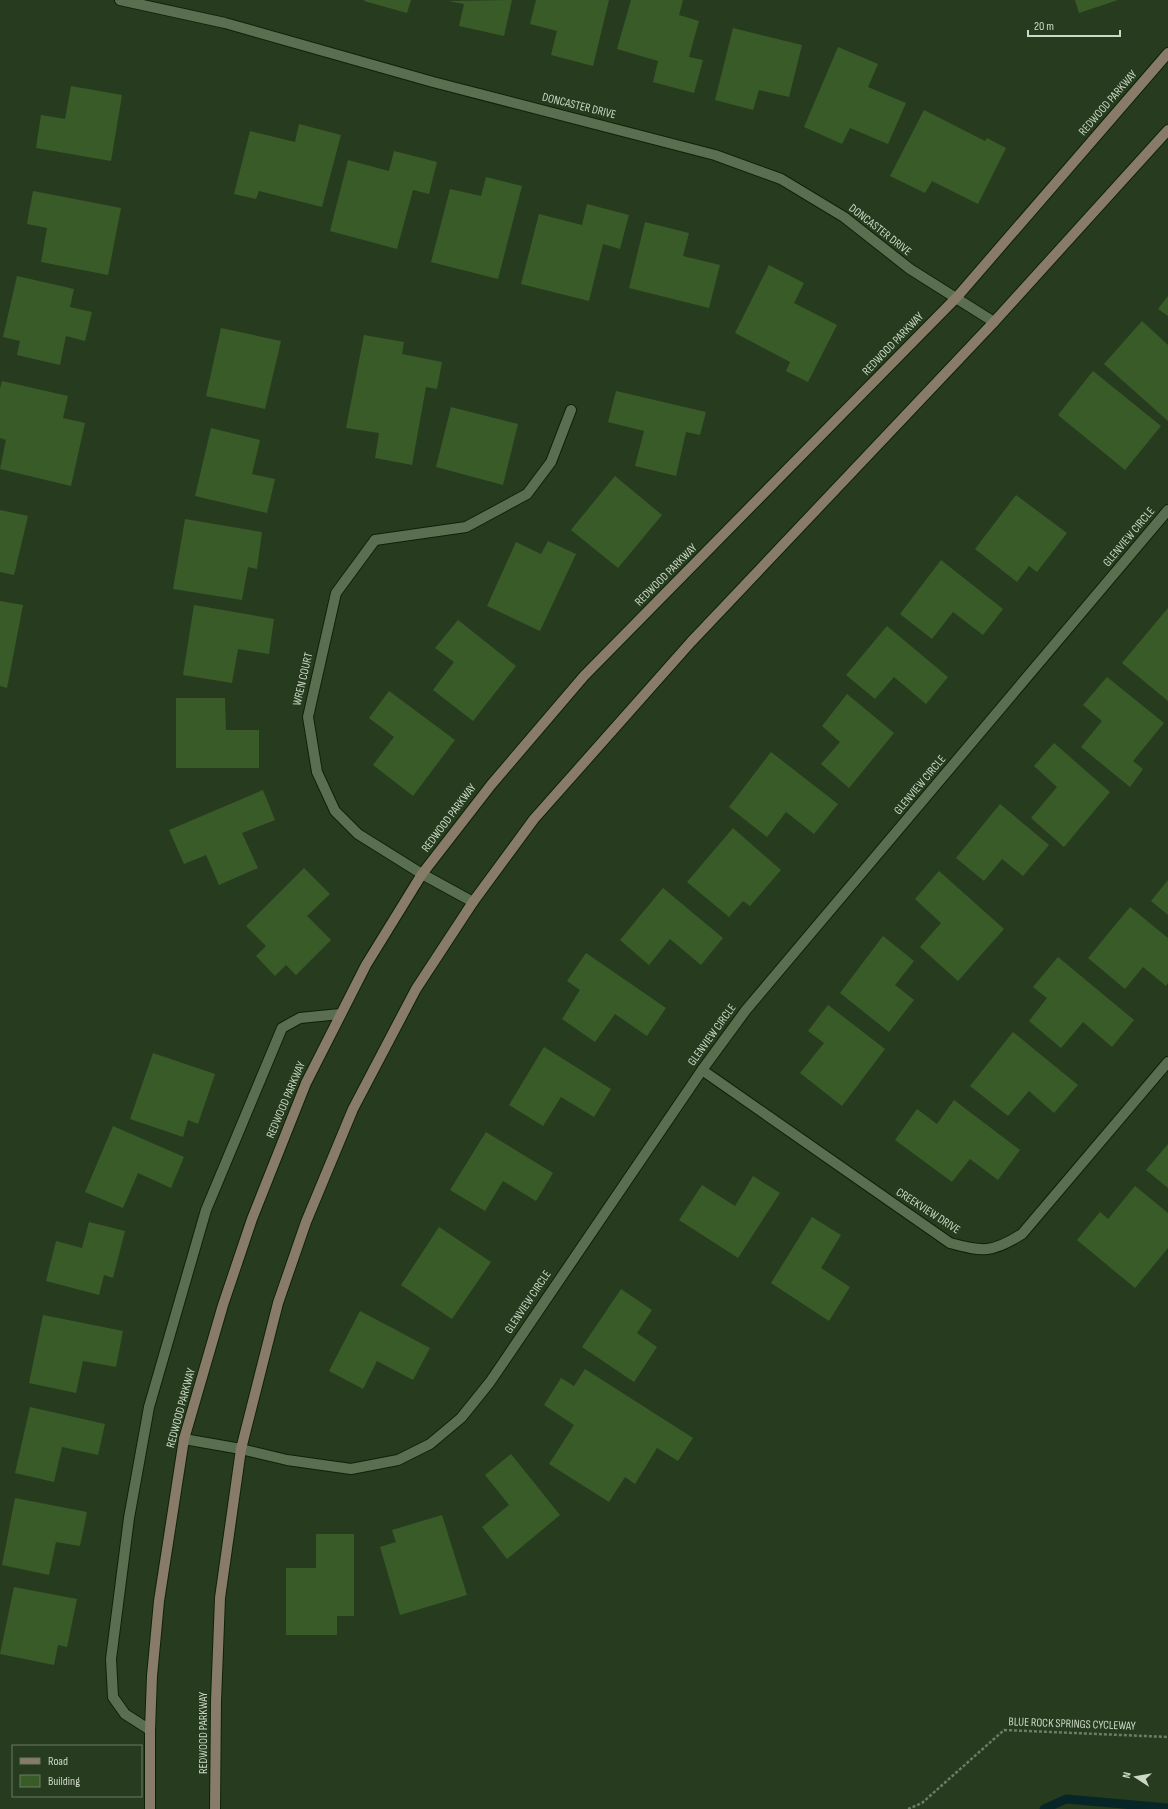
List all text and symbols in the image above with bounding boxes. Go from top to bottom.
scale bar [1028,12,1120,38]
text: 20 m [1034,19,1054,34]
street label: REDWOOD PARKWAY [1075,67,1141,139]
street label: DONCASTER DRIVE [541,90,617,122]
street label: DONCASTER DRIVE [846,201,914,259]
street label: REDWOOD PARKWAY [859,309,927,379]
street label: GLENVIEW CIRCLE [1100,504,1158,570]
street label: REDWOOD PARKWAY [632,541,700,609]
street label: WREN COURT [290,651,316,707]
street label: GLENVIEW CIRCLE [891,752,949,818]
street label: REDWOOD PARKWAY [418,781,480,855]
street label: GLENVIEW CIRCLE [685,1001,740,1069]
street label: REDWOOD PARKWAY [263,1059,309,1141]
street label: CREEKVIEW DRIVE [893,1185,963,1237]
street label: GLENVIEW CIRCLE [501,1268,555,1336]
street label: REDWOOD PARKWAY [163,1366,199,1450]
street label: REDWOOD PARKWAY [196,1692,211,1774]
street label: BLUE ROCK SPRINGS CYCLEWAY [1008,1714,1136,1734]
legend [12,1745,142,1797]
text: Road [48,1754,68,1769]
north arrow [1116,1757,1156,1797]
text: N [1120,1771,1134,1779]
text: Building [48,1774,80,1789]

